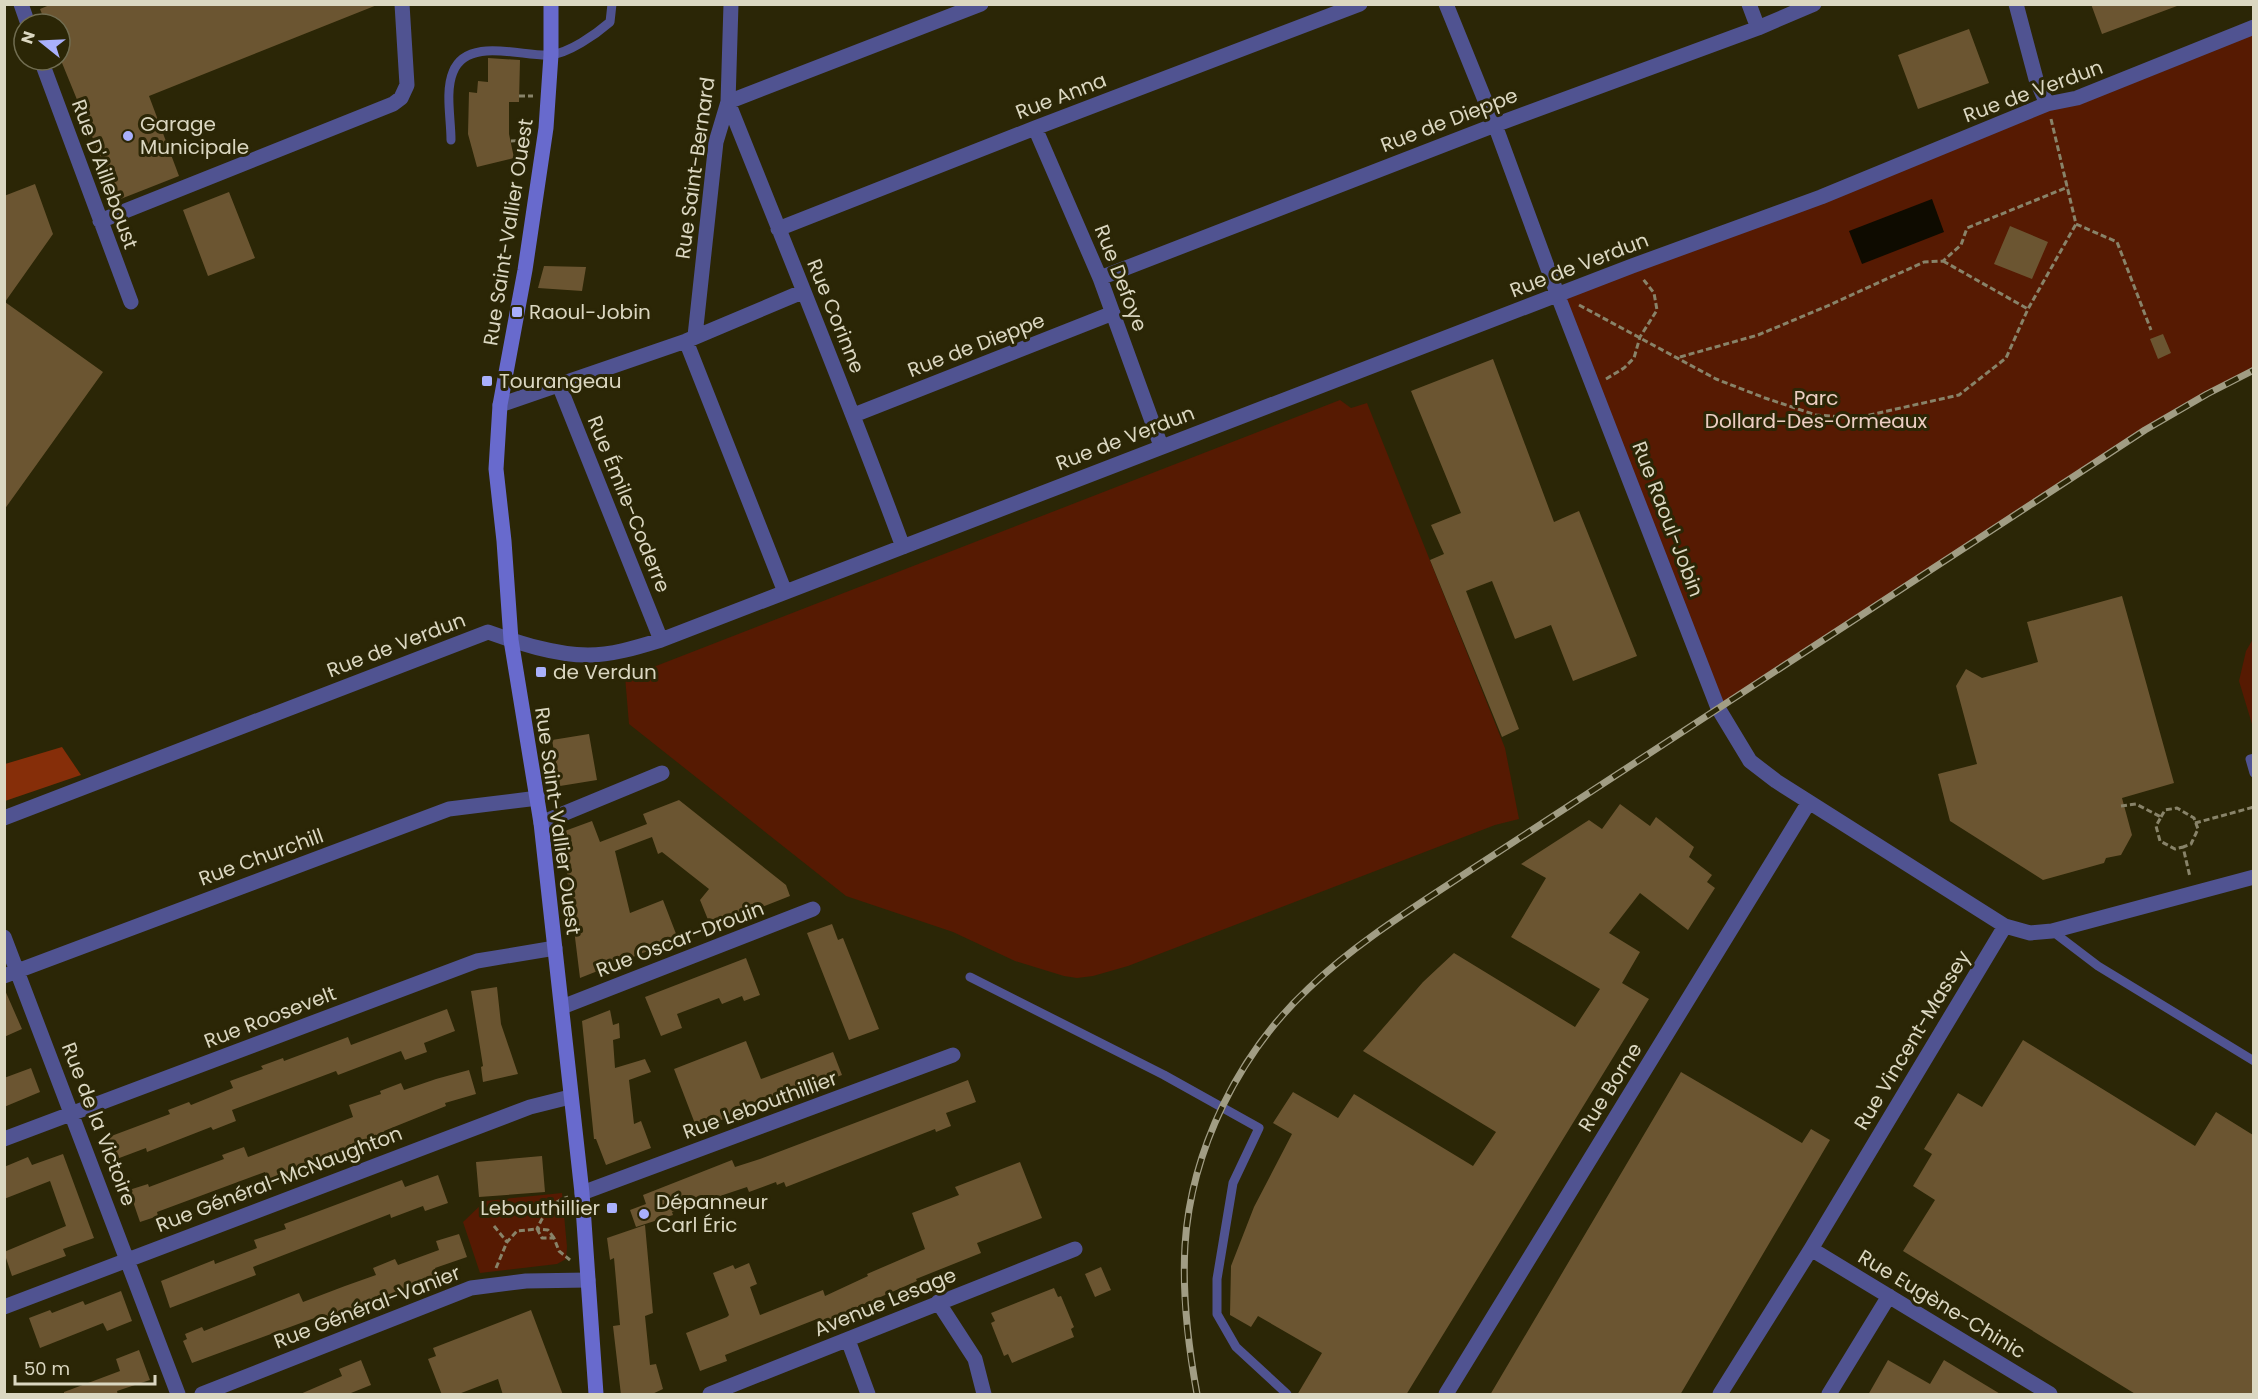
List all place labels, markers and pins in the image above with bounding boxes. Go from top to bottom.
place label: Garage Municipale [140,110,249,161]
marker: Garage Municipale [121,129,135,143]
place label: Raoul-Jobin [529,298,651,326]
marker: Raoul-Jobin [510,305,524,319]
place label: Tourangeau [499,367,621,395]
marker: Tourangeau [480,374,494,388]
place label: de Verdun [553,658,657,686]
marker: de Verdun [534,665,548,679]
place label: Dépanneur Carl Éric [656,1188,768,1239]
place label: Lebouthillier [480,1194,600,1222]
marker: Lebouthillier [605,1201,619,1215]
marker: Dépanneur Carl Éric [637,1207,651,1221]

